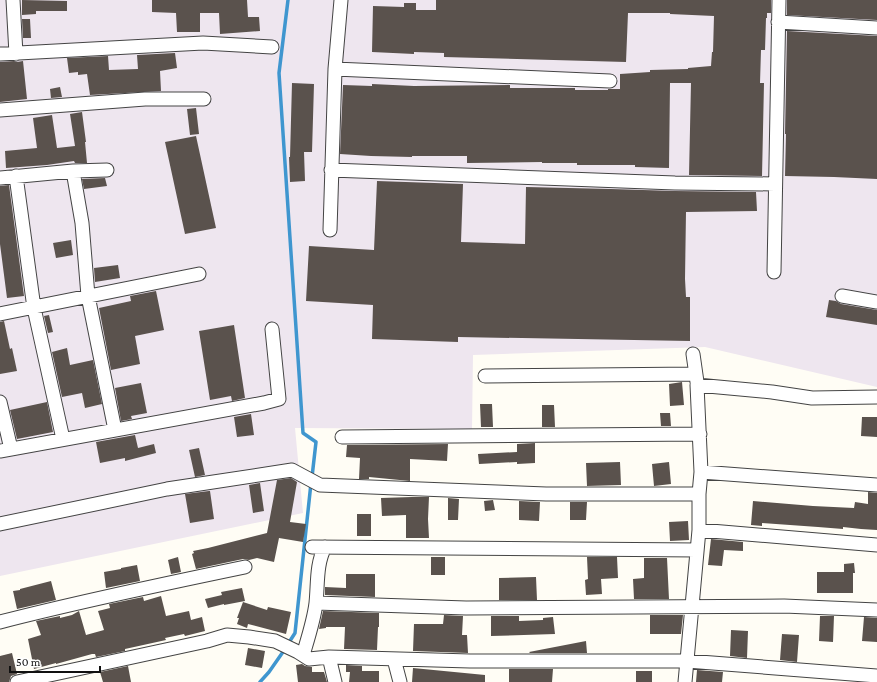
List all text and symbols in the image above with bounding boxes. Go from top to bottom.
scale bar [10,648,100,674]
text: 50 m [16,655,41,669]

